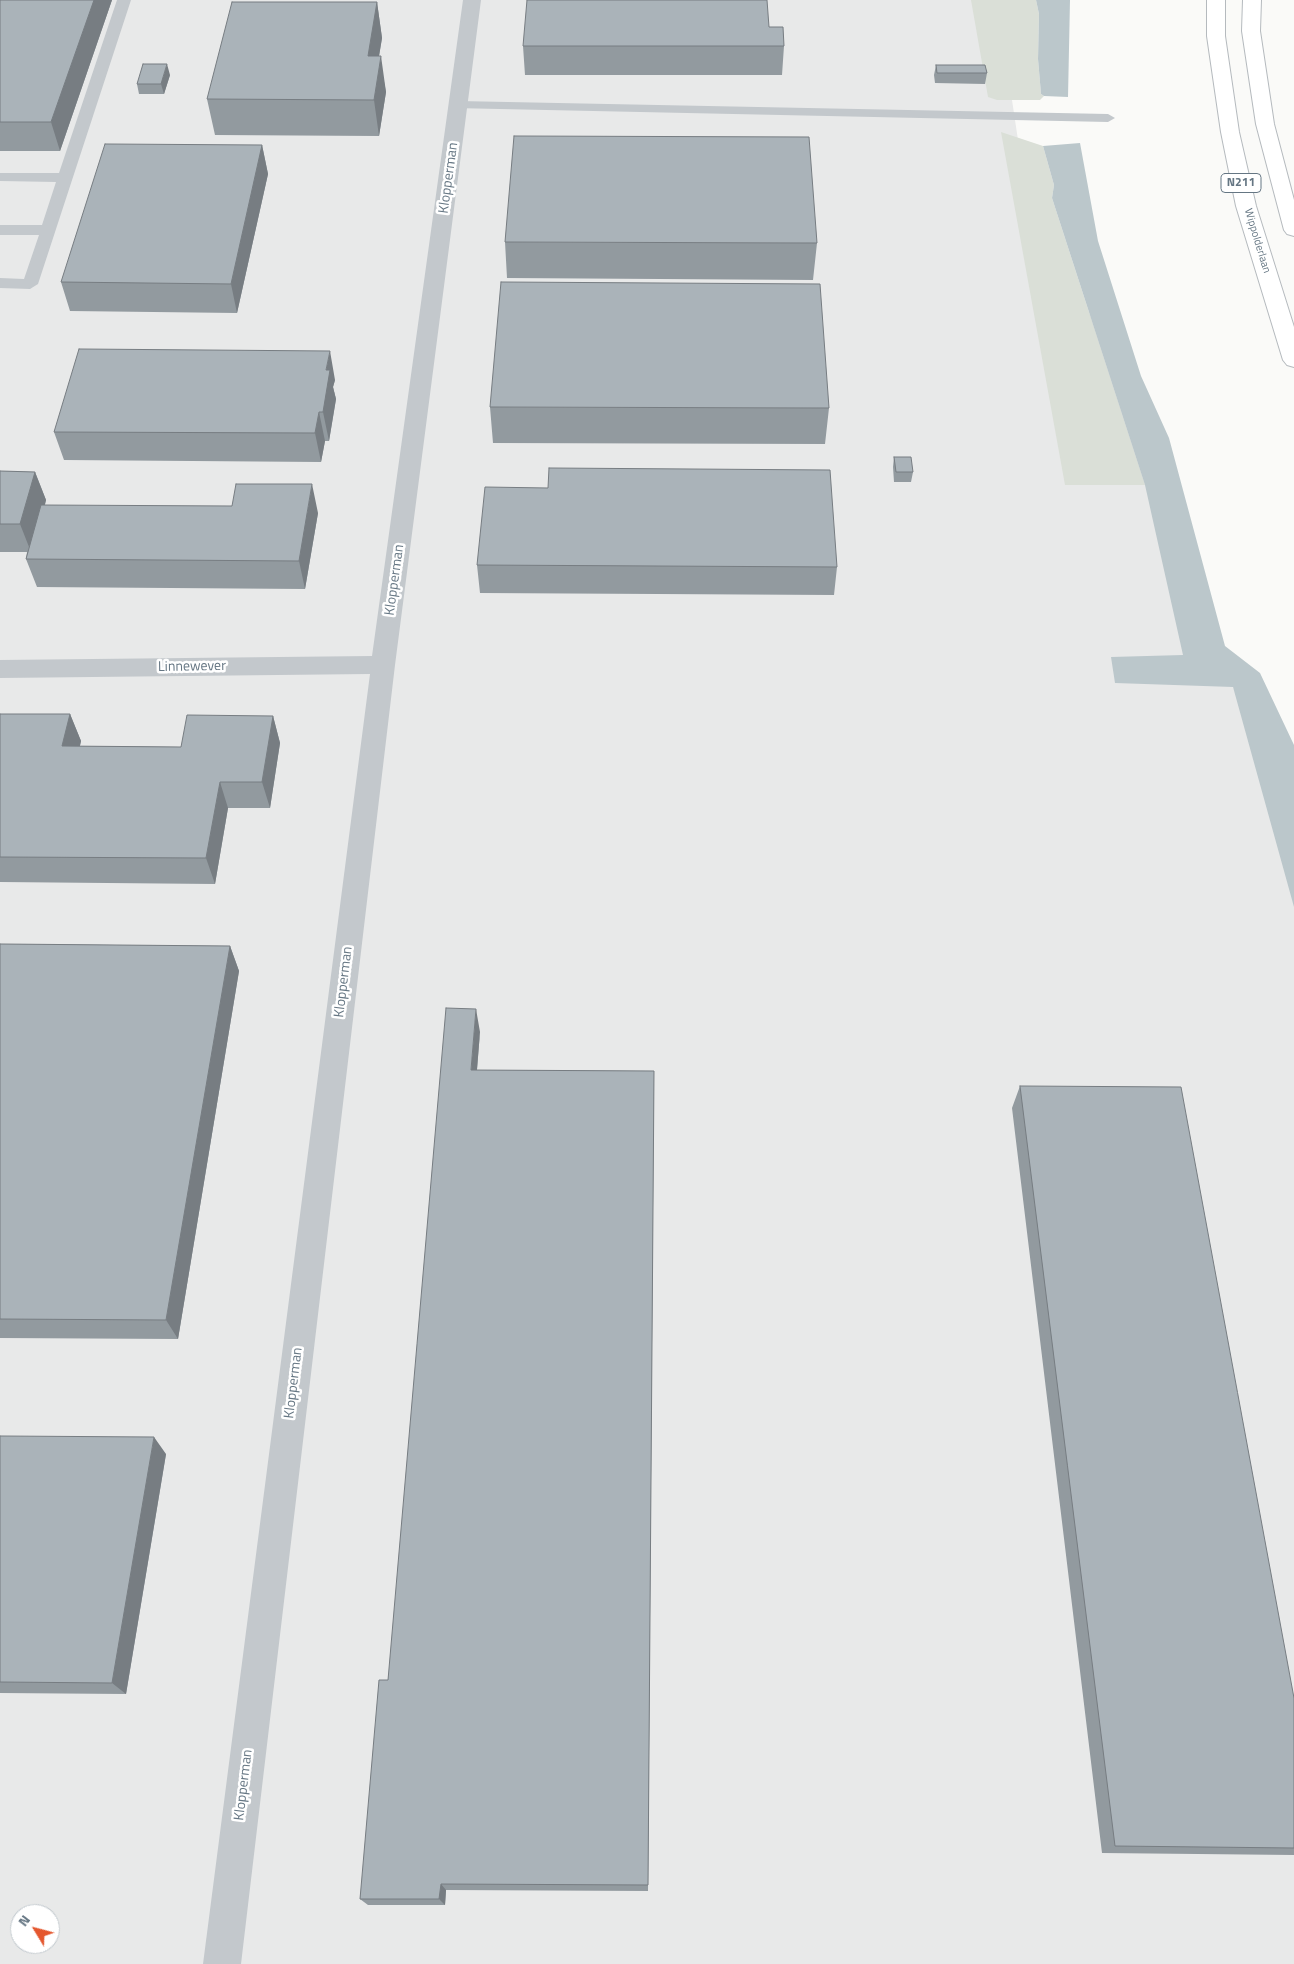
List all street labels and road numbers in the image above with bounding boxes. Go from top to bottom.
street label: Klopperman [436,141,462,215]
road number: N211 [1221,174,1261,192]
street label: Wippolderlaan [1241,207,1273,275]
street label: Klopperman [382,543,408,617]
street label: Linnewever [158,658,226,676]
street label: Klopperman [331,945,357,1019]
street label: Klopperman [281,1346,307,1420]
street label: Klopperman [231,1748,257,1822]

